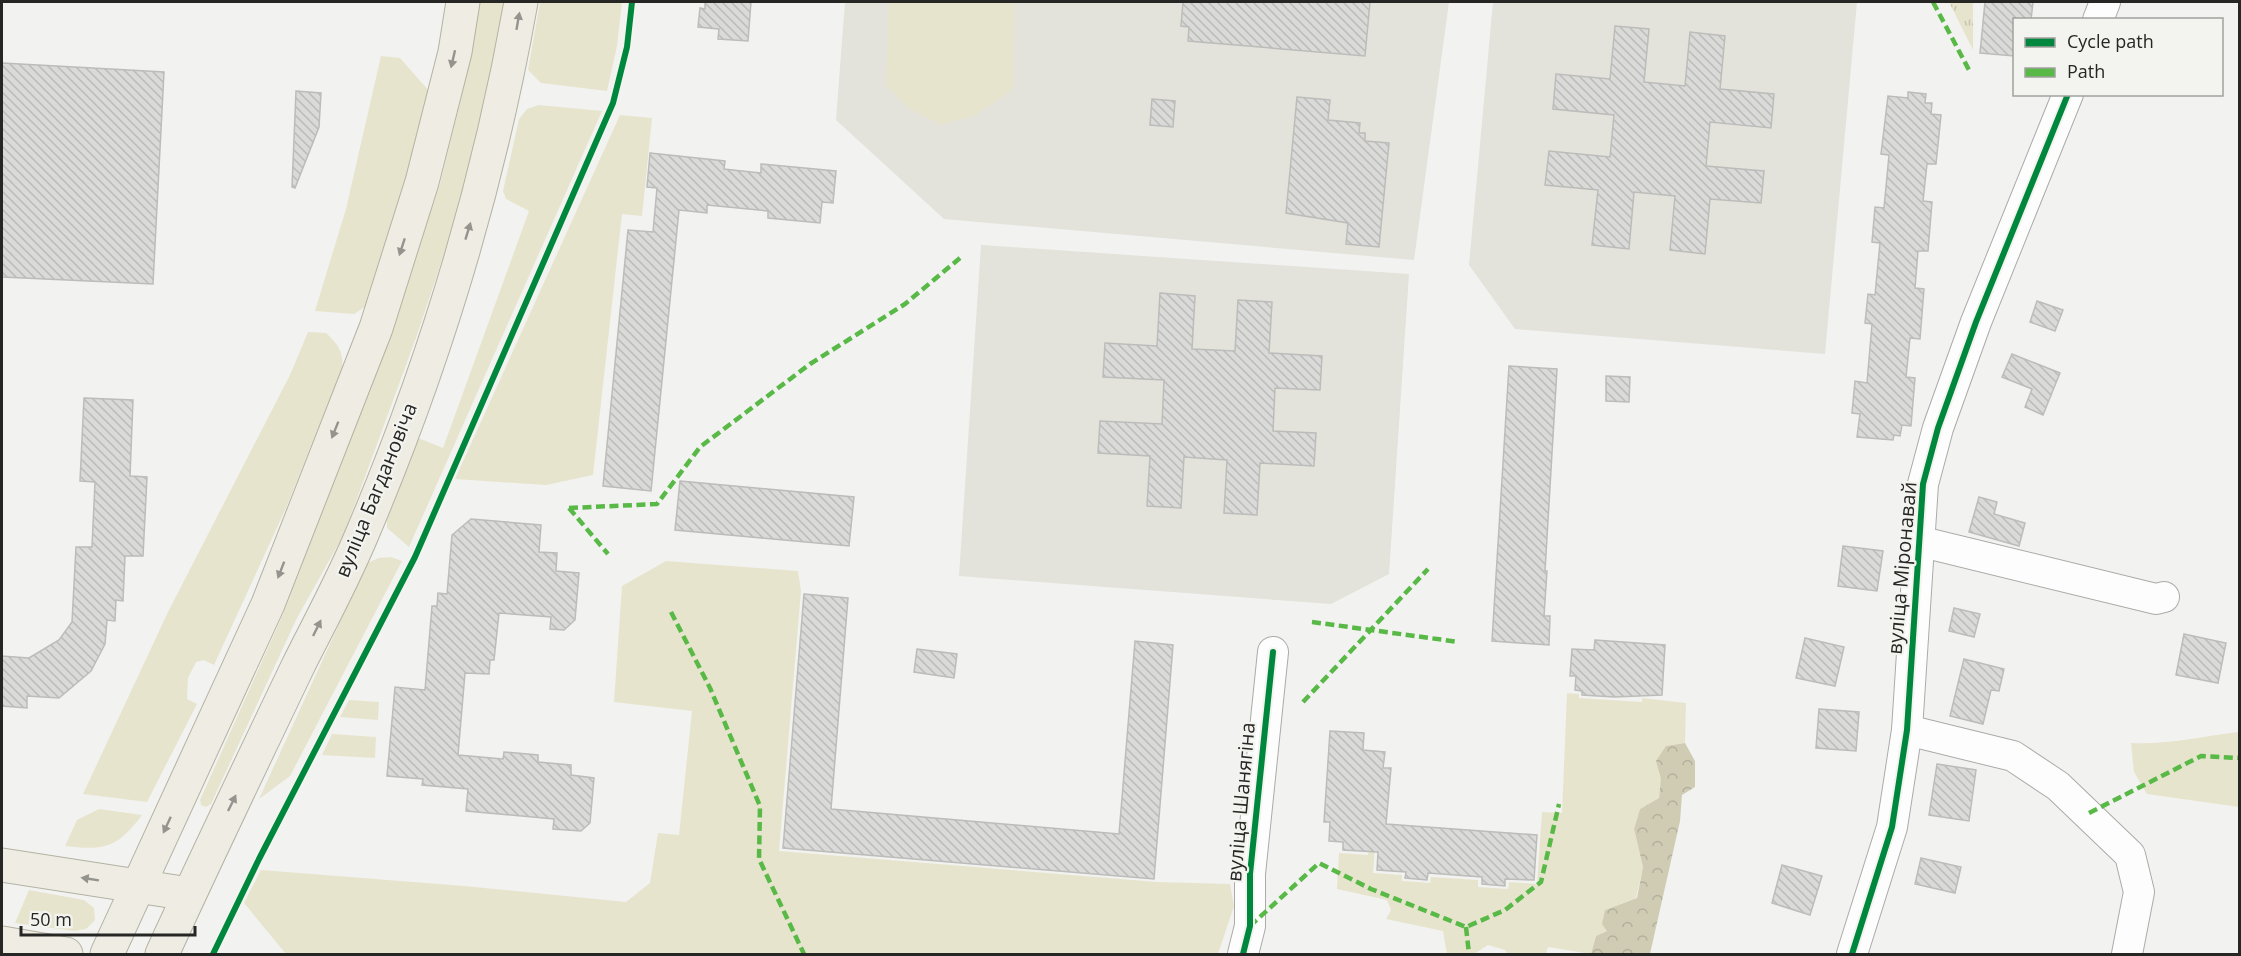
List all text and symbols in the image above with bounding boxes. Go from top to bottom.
one-way arrow [514,11,523,30]
legend [2013,18,2223,96]
text: Cycle path [2067,29,2154,53]
one-way arrow [448,50,458,68]
text: Path [2067,59,2105,83]
one-way arrow [464,222,473,240]
one-way arrow [397,238,406,256]
street label: вуліца Багдановіча [328,399,423,581]
one-way arrow [330,422,340,440]
street label: вуліца Міронавай [1881,481,1922,655]
one-way arrow [276,561,285,579]
one-way arrow [312,619,321,636]
street label: вуліца Шанягіна [1220,721,1261,883]
one-way arrow [228,795,237,812]
one-way arrow [162,816,171,833]
one-way arrow [80,875,99,884]
scale bar [21,899,195,937]
text: 50 m [30,907,72,931]

